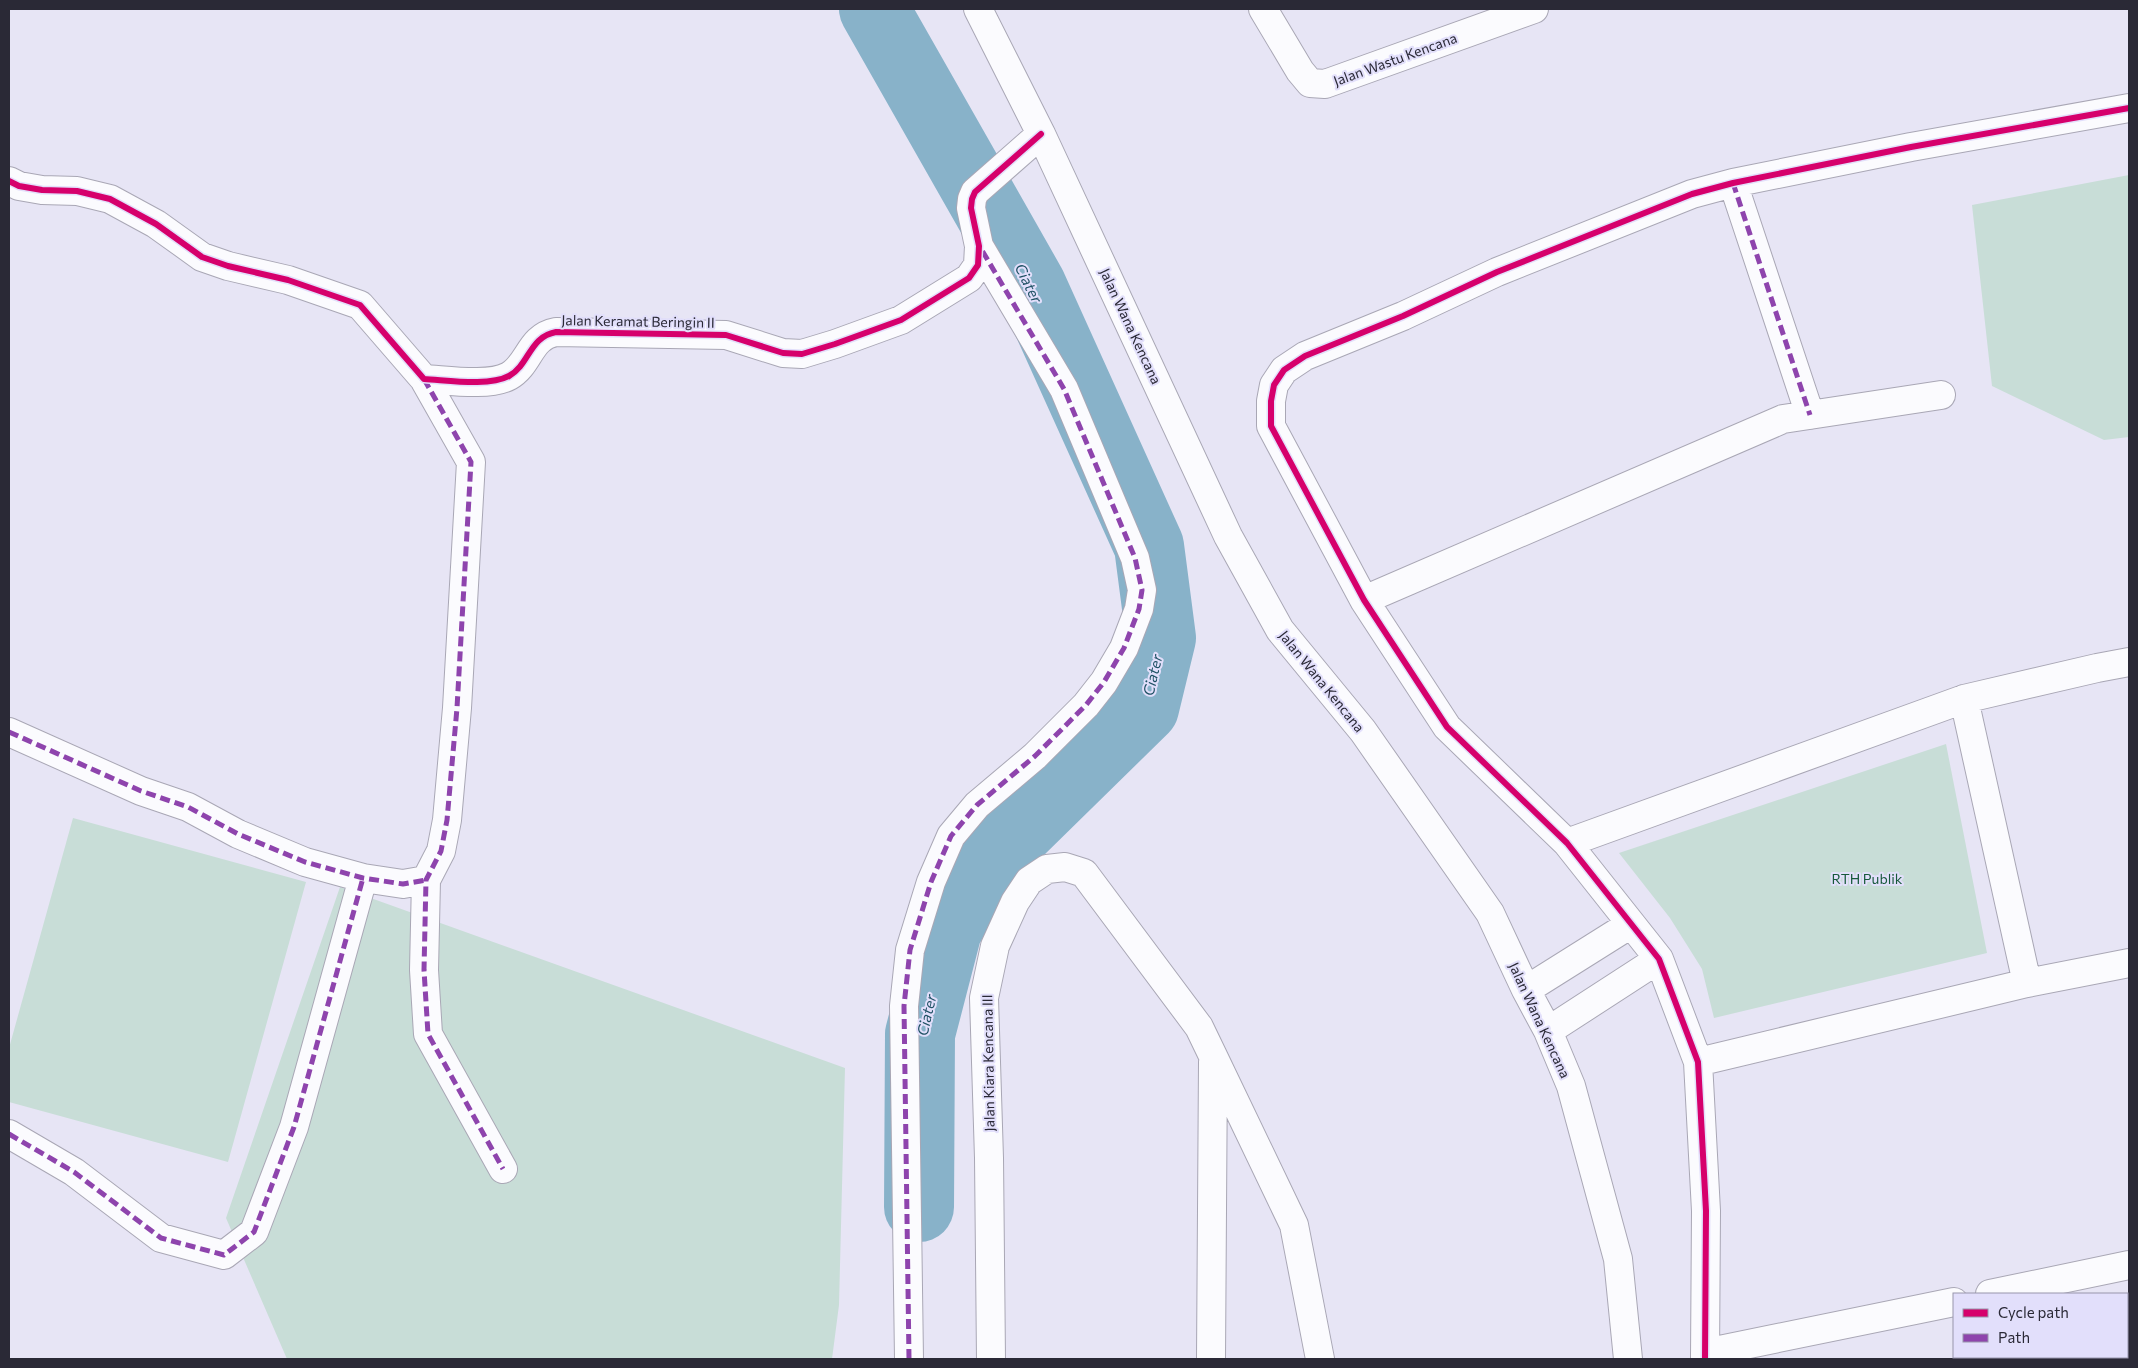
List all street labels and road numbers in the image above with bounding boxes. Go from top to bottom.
street label: Jalan Wastu Kencana [1331,29,1459,89]
street label: Jalan Wana Kencana [1097,265,1165,387]
street label: Jalan Keramat Beringin II [561,311,715,331]
street label: Jalan Wana Kencana [1276,627,1368,735]
street label: Jalan Wana Kencana [1506,959,1574,1081]
street label: Jalan Kiara Kencana III [978,994,998,1132]

